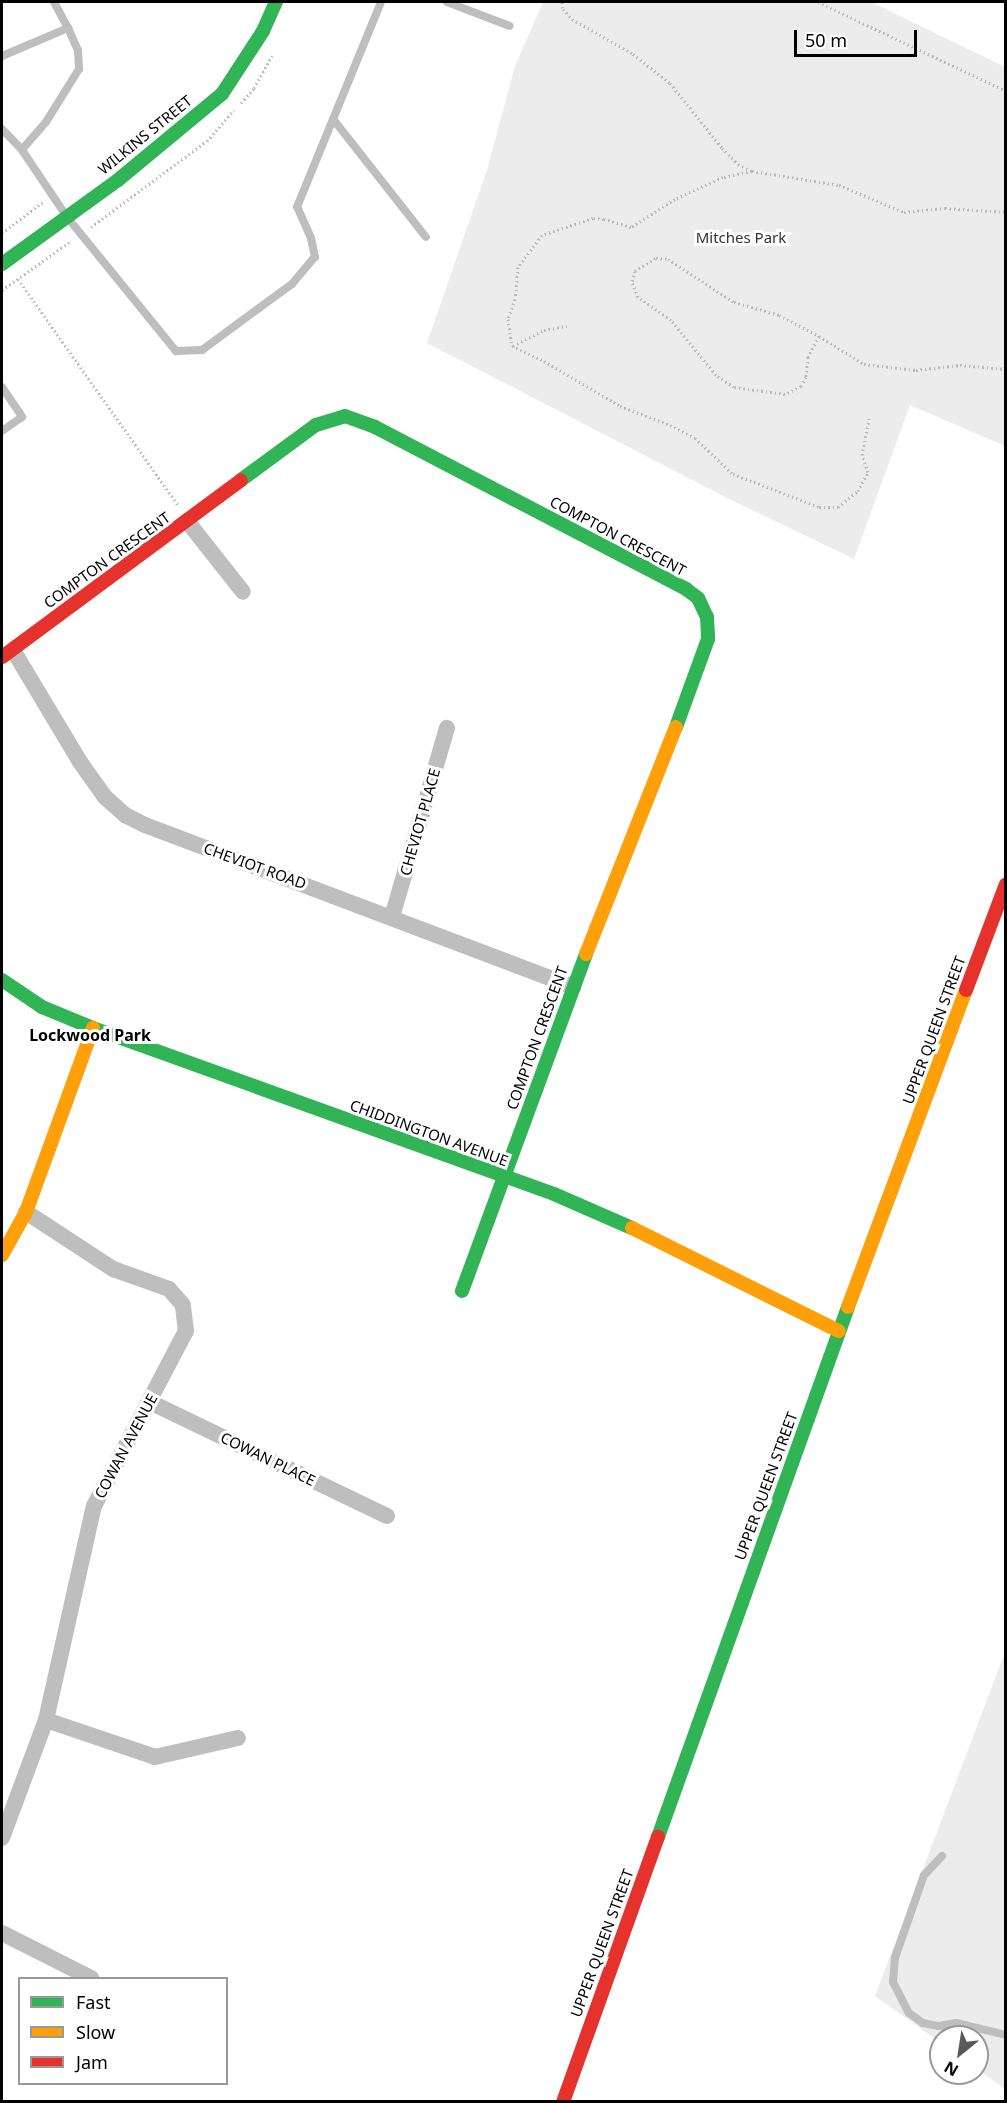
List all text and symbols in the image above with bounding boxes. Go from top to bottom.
scale bar [797,18,920,56]
text: 50 m [805,28,847,52]
street label: WILKINS STREET [94,92,196,178]
park label: Mitches Park [696,229,786,247]
street label: COMPTON CRESCENT [547,492,689,580]
street label: COMPTON CRESCENT [40,508,174,612]
street label: CHEVIOT PLACE [396,766,444,878]
street label: CHEVIOT ROAD [201,839,309,893]
street label: UPPER QUEEN STREET [899,953,969,1107]
street label: COMPTON CRESCENT [503,964,571,1112]
district label: Lockwood Park [29,1025,151,1045]
street label: CHIDDINGTON AVENUE [347,1096,511,1170]
street label: COWAN AVENUE [91,1391,161,1501]
street label: UPPER QUEEN STREET [731,1409,801,1563]
street label: COWAN PLACE [218,1428,318,1490]
street label: UPPER QUEEN STREET [567,1866,637,2020]
legend [18,1977,228,2085]
text: Fast [76,1990,111,2014]
text: Slow [76,2020,115,2044]
north arrow [929,2025,989,2085]
text: Jam [76,2050,108,2074]
text: N [940,2056,962,2082]

